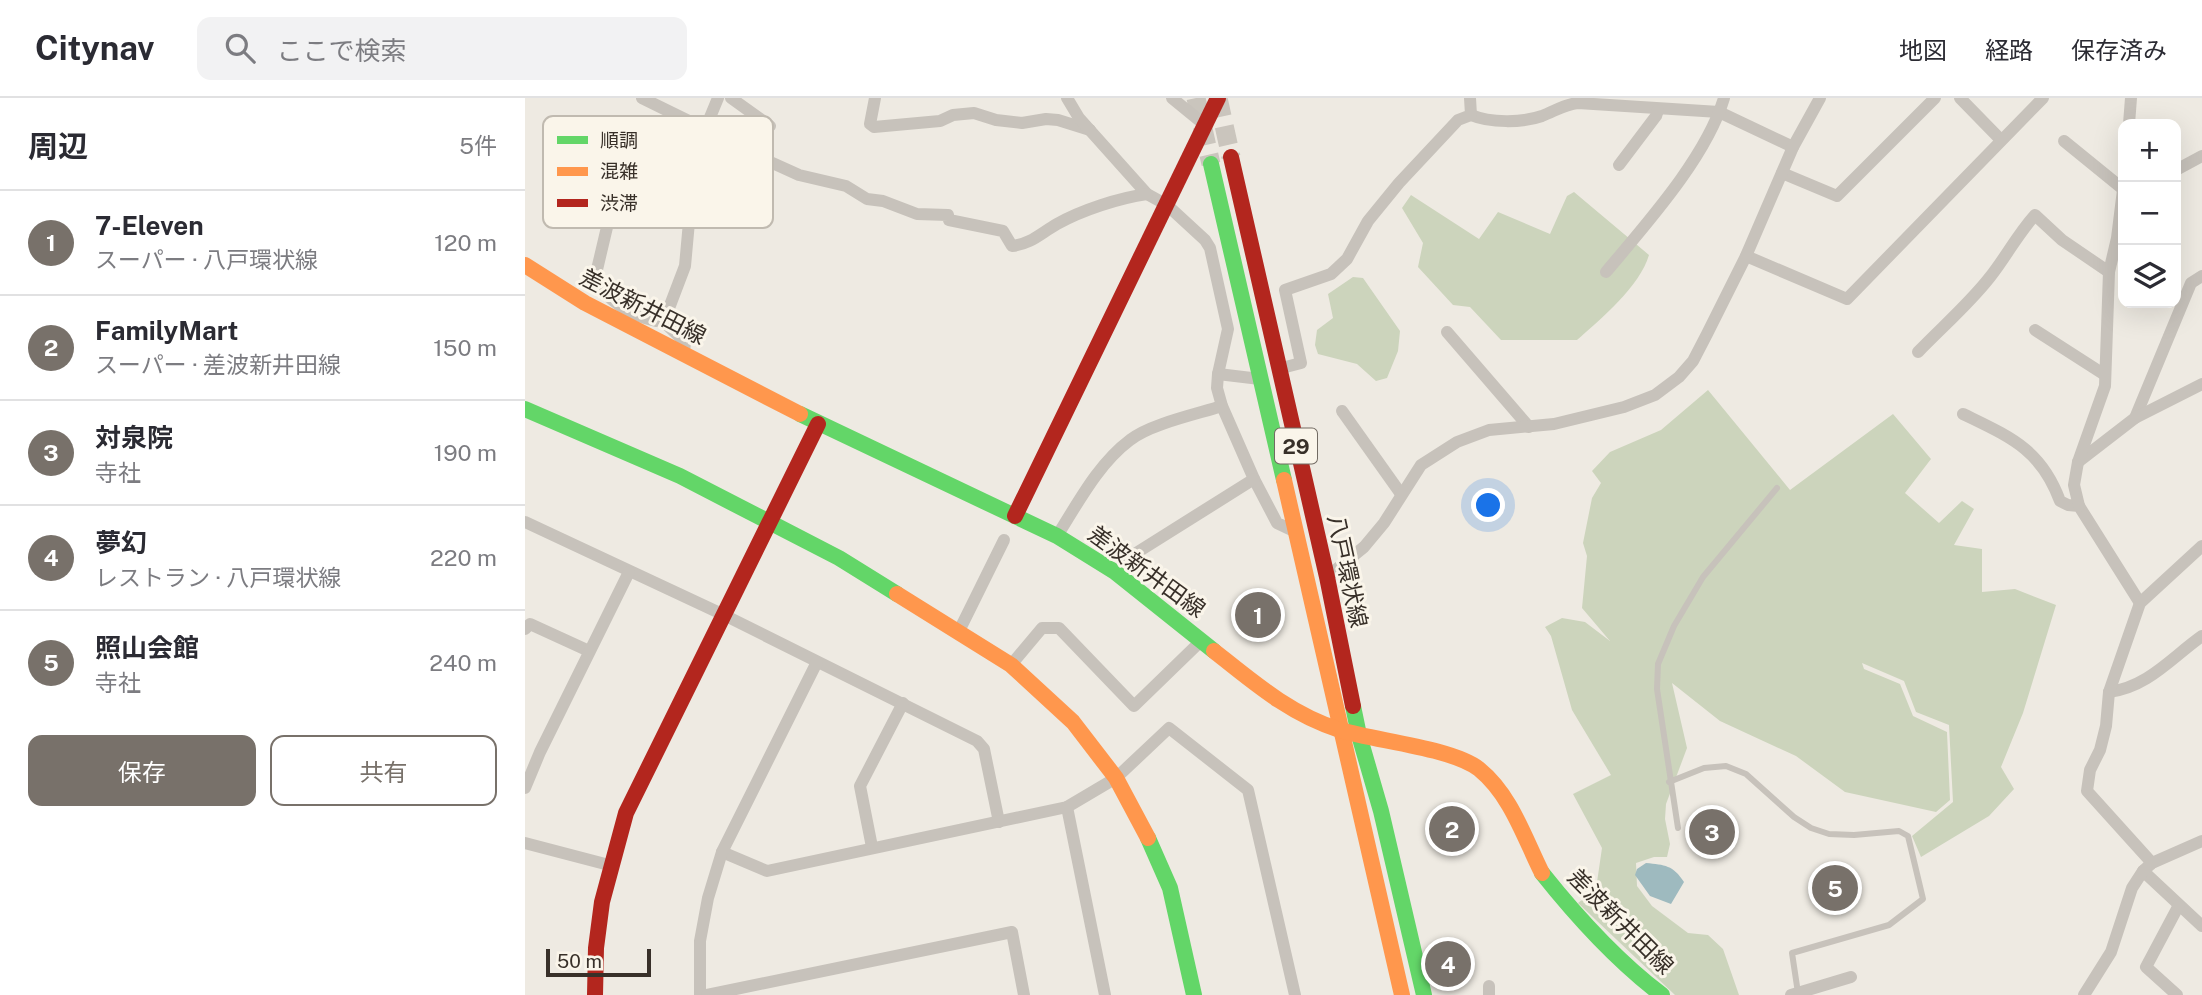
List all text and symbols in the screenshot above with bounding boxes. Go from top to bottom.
search box [197,17,687,80]
text: Citynav [35,29,155,67]
icon: search [221,29,259,67]
text: ここで検索 [277,35,407,66]
text: 地図 [1899,36,1947,64]
text: 経路 [1985,36,2033,64]
text: 保存済み [2071,36,2167,64]
legend [543,116,773,228]
map controls [2118,119,2181,308]
button: + [2118,119,2181,182]
text: 周辺 [28,128,88,164]
text: 順調 [600,129,638,151]
text: 5件 [459,132,497,159]
text: 混雑 [600,160,638,182]
button: − [2118,182,2181,245]
text: 渋滞 [600,192,638,214]
text: 7-Eleven [95,210,204,241]
text: 1 [46,229,56,256]
text: 120 m [434,229,497,256]
button: layers [2118,245,2181,308]
text: スーパー · 八戸環状線 [95,246,318,273]
street label: 差波新井田線 [575,263,711,349]
text: FamilyMart [95,315,238,346]
text: 2 [44,334,58,361]
text: 150 m [433,334,497,361]
text: スーパー · 差波新井田線 [95,351,341,378]
text: 対泉院 [95,422,173,453]
road number: 29 [1275,428,1317,464]
text: 3 [43,439,59,466]
text: 190 m [434,439,497,466]
text: 寺社 [95,459,141,486]
your location [1471,488,1505,522]
street label: 八戸環状線 [1323,512,1373,630]
street label: 差波新井田線 [1083,520,1211,622]
text: 夢幻 [95,527,147,558]
text: 4 [43,544,59,571]
text: 220 m [430,544,497,571]
text: レストラン · 八戸環状線 [95,564,341,591]
pin: 1 [1235,589,1281,641]
text: 照山会館 [95,632,199,663]
text: 5 [43,649,59,676]
text: 240 m [429,649,497,676]
text: 寺社 [95,669,141,696]
button: 保存 [28,735,256,806]
button: 共有 [270,735,497,806]
pin: 2 [1429,803,1475,855]
pin: 3 [1689,806,1735,858]
pin: 5 [1812,862,1858,914]
street label: 差波新井田線 [1563,863,1679,979]
pin: 4 [1425,938,1471,990]
scale bar [546,946,651,978]
text: 50 m [557,950,602,972]

